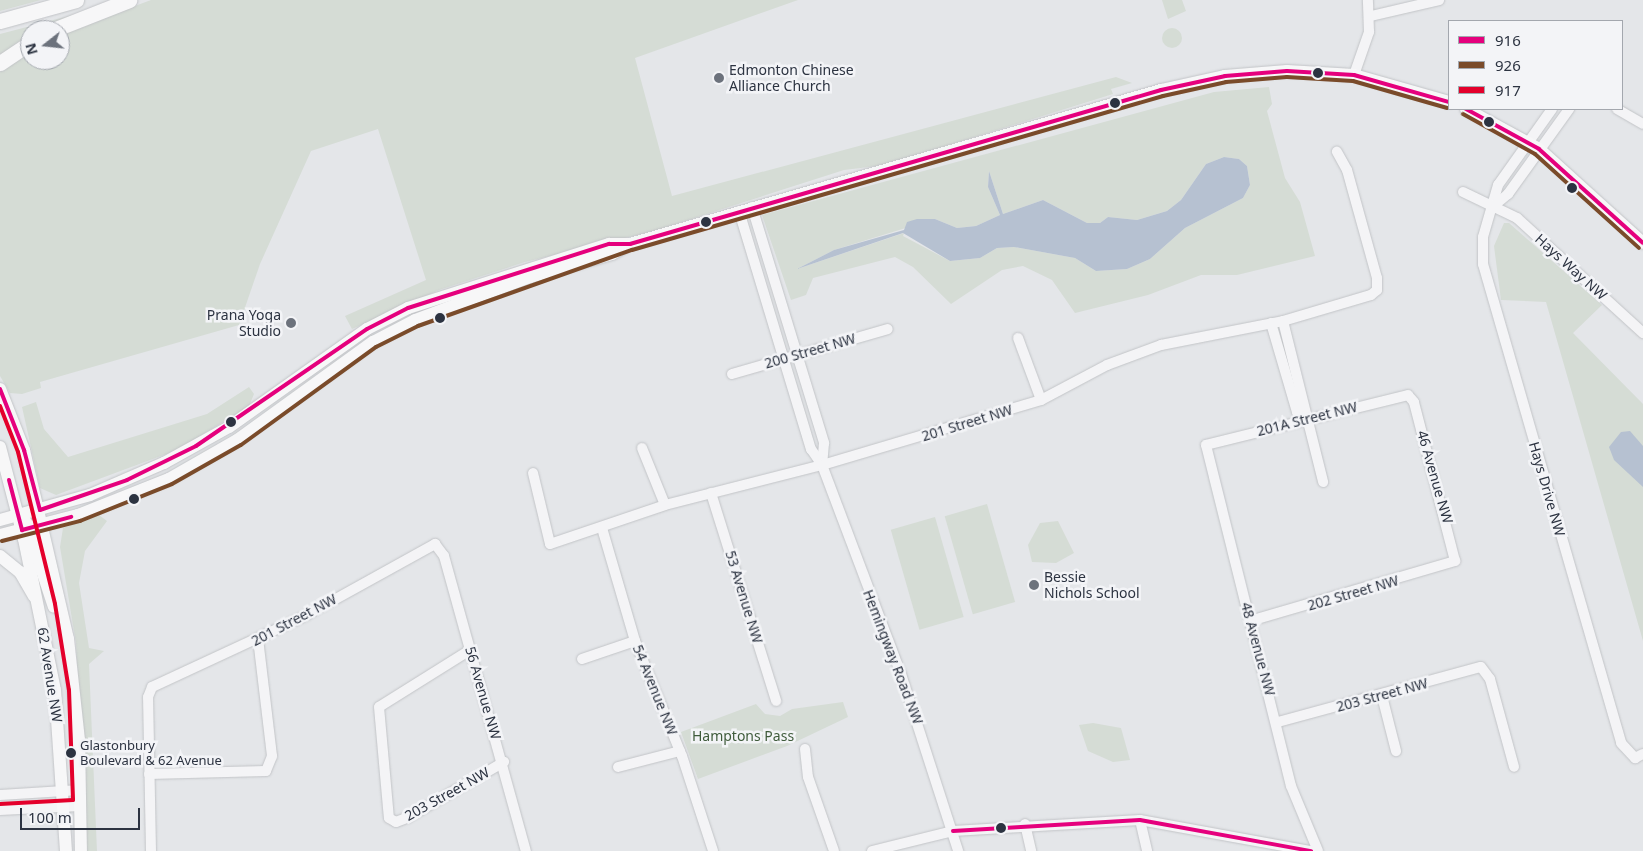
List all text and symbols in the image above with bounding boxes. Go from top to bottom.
north arrow [20,20,70,70]
legend [1448,20,1623,110]
text: 916 [1495,30,1521,50]
text: N [20,41,42,57]
text: 926 [1495,55,1521,75]
place label: Edmonton Chinese Alliance Church [729,62,854,94]
unlabelled marker [1313,68,1323,78]
marker: Edmonton Chinese Alliance Church [713,72,725,84]
text: 917 [1495,80,1521,100]
unlabelled marker [1110,98,1120,108]
unlabelled marker [1484,117,1494,127]
unlabelled marker [1567,183,1577,193]
unlabelled marker [701,217,711,227]
street label: Hays Way NW [1532,230,1610,304]
place label: Prana Yoga Studio [207,307,281,340]
unlabelled marker [435,313,445,323]
marker: Prana Yoga Studio [285,317,297,329]
street label: 200 Street NW [762,330,858,372]
street label: 201A Street NW [1255,398,1359,440]
street label: 201 Street NW [920,401,1014,445]
unlabelled marker [226,417,236,427]
street label: 46 Avenue NW [1414,428,1456,526]
street label: Hays Drive NW [1525,440,1569,538]
unlabelled marker [129,494,139,504]
street label: 53 Avenue NW [722,549,766,645]
place label: Bessie Nichols School [1044,569,1140,602]
street label: 202 Street NW [1305,572,1401,614]
marker: Bessie Nichols School [1028,579,1040,591]
street label: Hemingway Road NW [860,587,926,727]
street label: 201 Street NW [249,591,339,649]
street label: 48 Avenue NW [1237,600,1279,698]
street label: 62 Avenue NW [34,626,66,724]
street label: 54 Avenue NW [629,642,681,738]
street label: 56 Avenue NW [462,644,504,742]
street label: 203 Street NW [1334,675,1430,715]
park label: Hamptons Pass [692,728,794,744]
place label: Glastonbury Boulevard & 62 Avenue [80,738,222,769]
marker: Glastonbury Boulevard & 62 Avenue [66,748,76,758]
street label: 203 Street NW [402,764,492,824]
scale bar [22,798,142,830]
text: 100 m [28,807,72,827]
unlabelled marker [996,823,1006,833]

